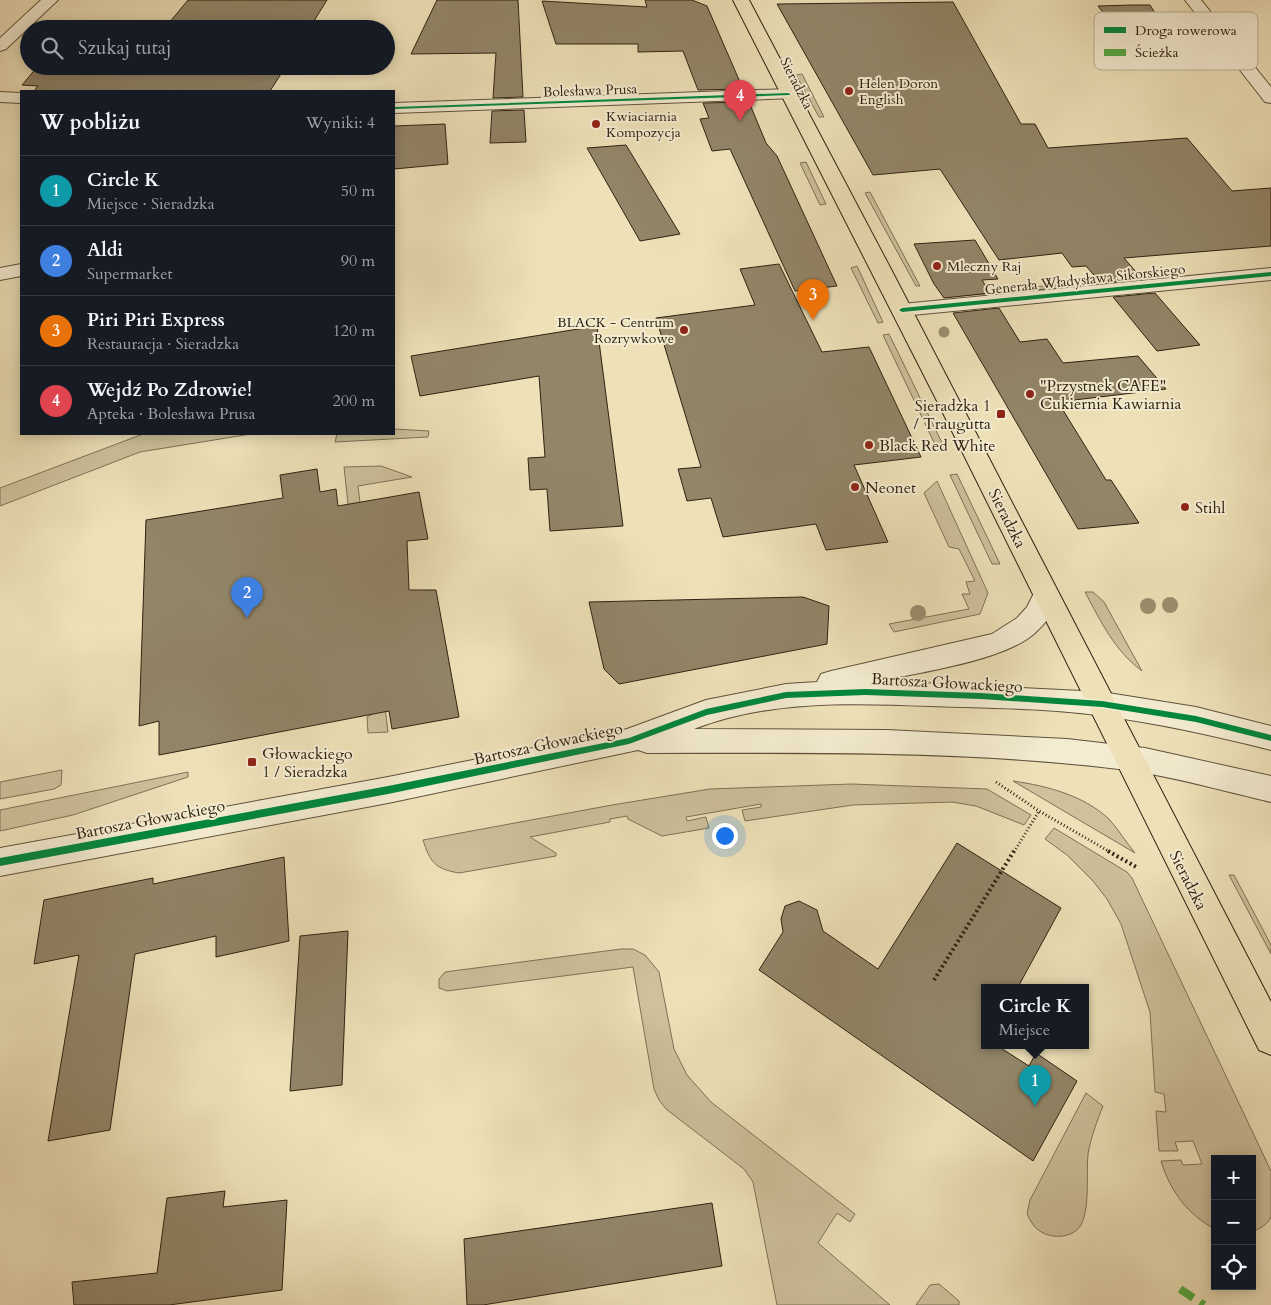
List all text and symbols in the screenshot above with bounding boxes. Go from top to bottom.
legend [1094,12,1258,70]
search box [20,20,395,75]
text: Droga rowerowa [1135,21,1237,40]
icon: search [38,34,66,62]
text: Szukaj tutaj [78,35,171,61]
text: Ścieżka [1135,43,1179,62]
street label: Sieradzka [775,54,818,112]
place label: Helen Doron English [859,74,938,109]
street label: Bolesława Prusa [542,79,638,102]
pin: 4 [724,80,756,121]
marker: Helen Doron English [843,85,855,97]
place label: Kwiaciarnia Kompozycja [606,107,681,142]
text: W pobliżu [40,108,141,137]
text: Wyniki: 4 [306,112,375,134]
marker: Kwiaciarnia Kompozycja [590,118,602,130]
text: Circle K [87,167,160,193]
text: 1 [52,180,60,202]
text: 50 m [341,180,375,202]
text: Miejsce · Sieradzka [87,193,215,215]
text: Aldi [87,237,123,263]
text: 2 [52,250,60,272]
text: 90 m [341,250,375,272]
place label: Mleczny Raj [947,257,1022,276]
street label: Generała Władysława Sikorskiego [984,259,1187,299]
marker: Mleczny Raj [931,260,943,272]
text: Supermarket [87,263,173,285]
pin: 3 [797,279,829,320]
text: Piri Piri Express [87,307,225,333]
place label: BLACK - Centrum Rozrywkowe [557,313,674,348]
text: 3 [52,320,60,342]
text: 120 m [333,320,375,342]
marker: BLACK - Centrum Rozrywkowe [678,324,690,336]
text: Restauracja · Sieradzka [87,333,239,355]
place label: "Przystnek CAFE" Cukiernia Kawiarnia [1040,375,1181,415]
text: Wejdź Po Zdrowie! [87,377,252,403]
marker: "Przystnek CAFE" Cukiernia Kawiarnia [1024,388,1036,400]
text: 4 [52,390,60,412]
text: 200 m [333,390,375,412]
place label: Sieradzka 1 / Traugutta [913,395,991,435]
text: Apteka · Bolesława Prusa [87,403,255,425]
marker: Sieradzka 1 / Traugutta [995,408,1007,420]
place label: Black Red White [879,435,995,457]
marker: Black Red White [863,439,875,451]
place label: Neonet [865,477,916,499]
marker: Neonet [849,481,861,493]
street label: Sieradzka [983,485,1031,552]
place label: Stihl [1195,497,1225,519]
marker: Stihl [1179,501,1191,513]
pin: 2 [231,577,263,618]
street label: Bartosza Głowackiego [871,668,1024,698]
street label: Bartosza Głowackiego [472,717,625,771]
place label: Głowackiego 1 / Sieradzka [262,743,353,783]
marker: Głowackiego 1 / Sieradzka [246,756,258,768]
street label: Bartosza Głowackiego [74,795,227,845]
your location [712,823,738,849]
street label: Sieradzka [1164,847,1212,914]
popup [981,984,1089,1049]
text: Circle K [999,993,1071,1019]
text: Miejsce [999,1019,1050,1041]
pin: 1 [1019,1065,1051,1106]
map controls [1211,1155,1256,1290]
button: + [1211,1155,1256,1200]
button: − [1211,1200,1256,1245]
button: locate [1211,1245,1256,1290]

